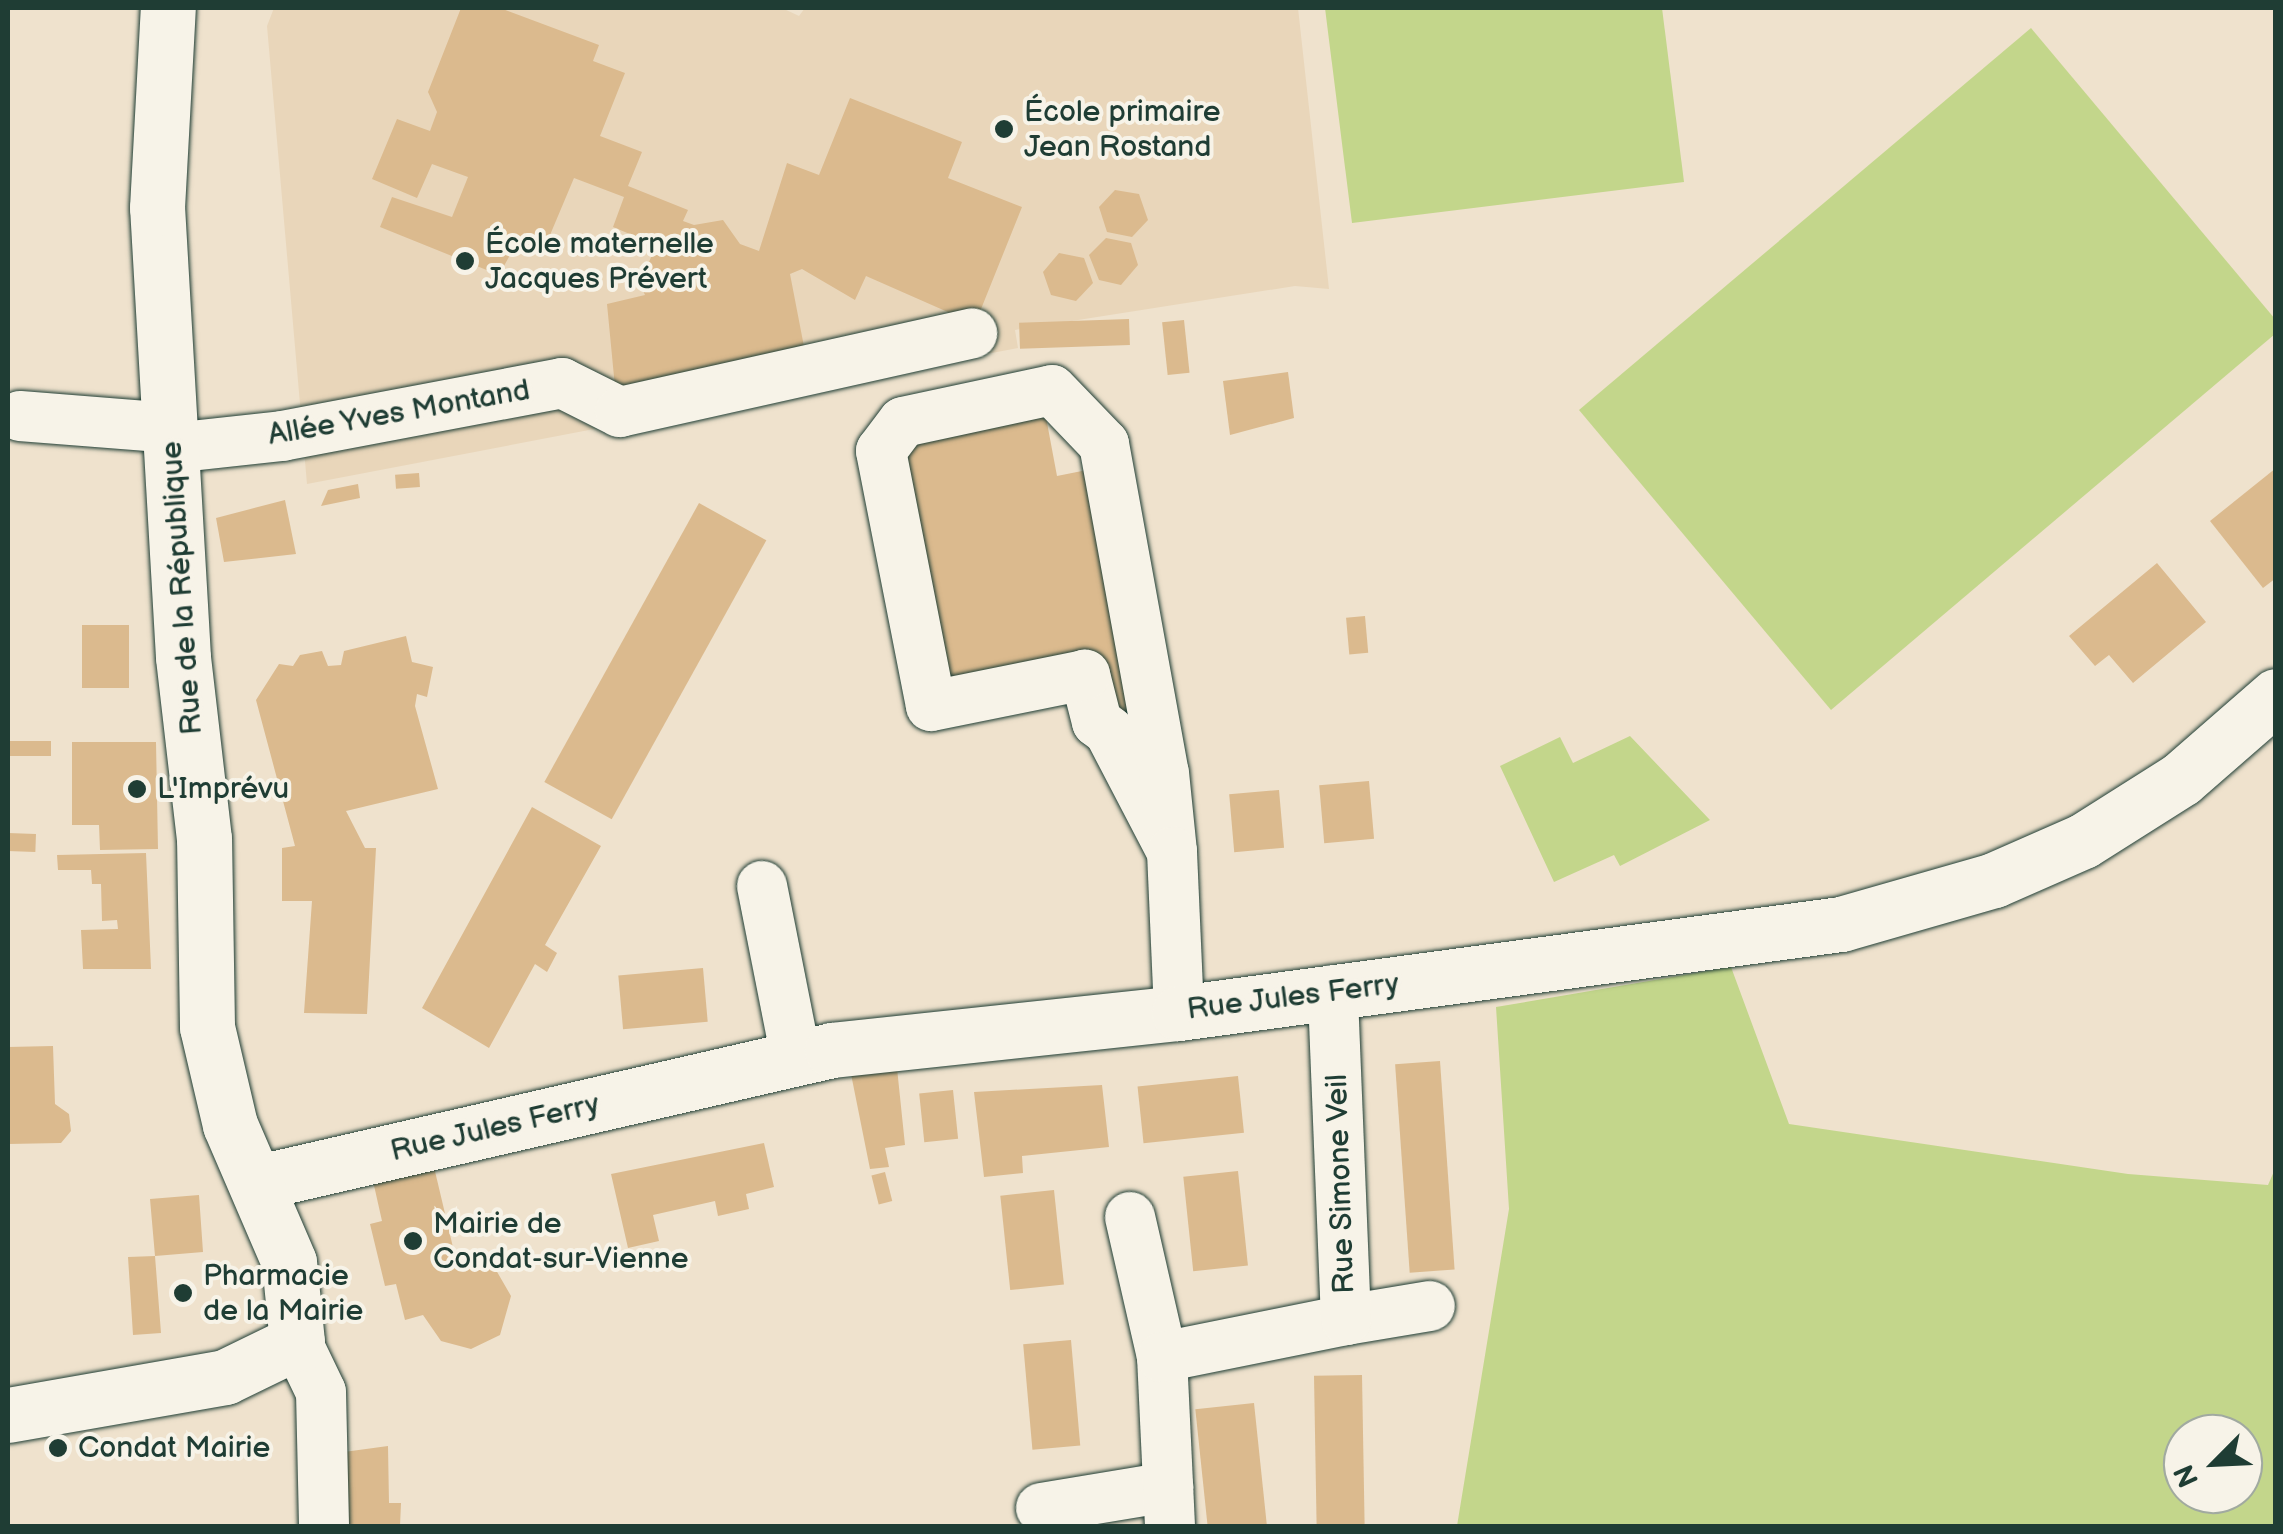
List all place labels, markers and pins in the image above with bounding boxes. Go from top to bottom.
place label: École primaire Jean Rostand [1024,94,1221,164]
marker: École primaire Jean Rostand [993,118,1015,140]
place label: École maternelle Jacques Prévert [485,226,714,296]
marker: École maternelle Jacques Prévert [454,250,476,272]
place label: L'Imprévu [157,771,289,807]
marker: L'Imprévu [126,778,148,800]
place label: Mairie de Condat-sur-Vienne [433,1206,689,1276]
marker: Mairie de Condat-sur-Vienne [402,1230,424,1252]
place label: Pharmacie de la Mairie [203,1258,363,1328]
marker: Pharmacie de la Mairie [172,1282,194,1304]
place label: Condat Mairie [78,1430,270,1466]
marker: Condat Mairie [47,1437,69,1459]

